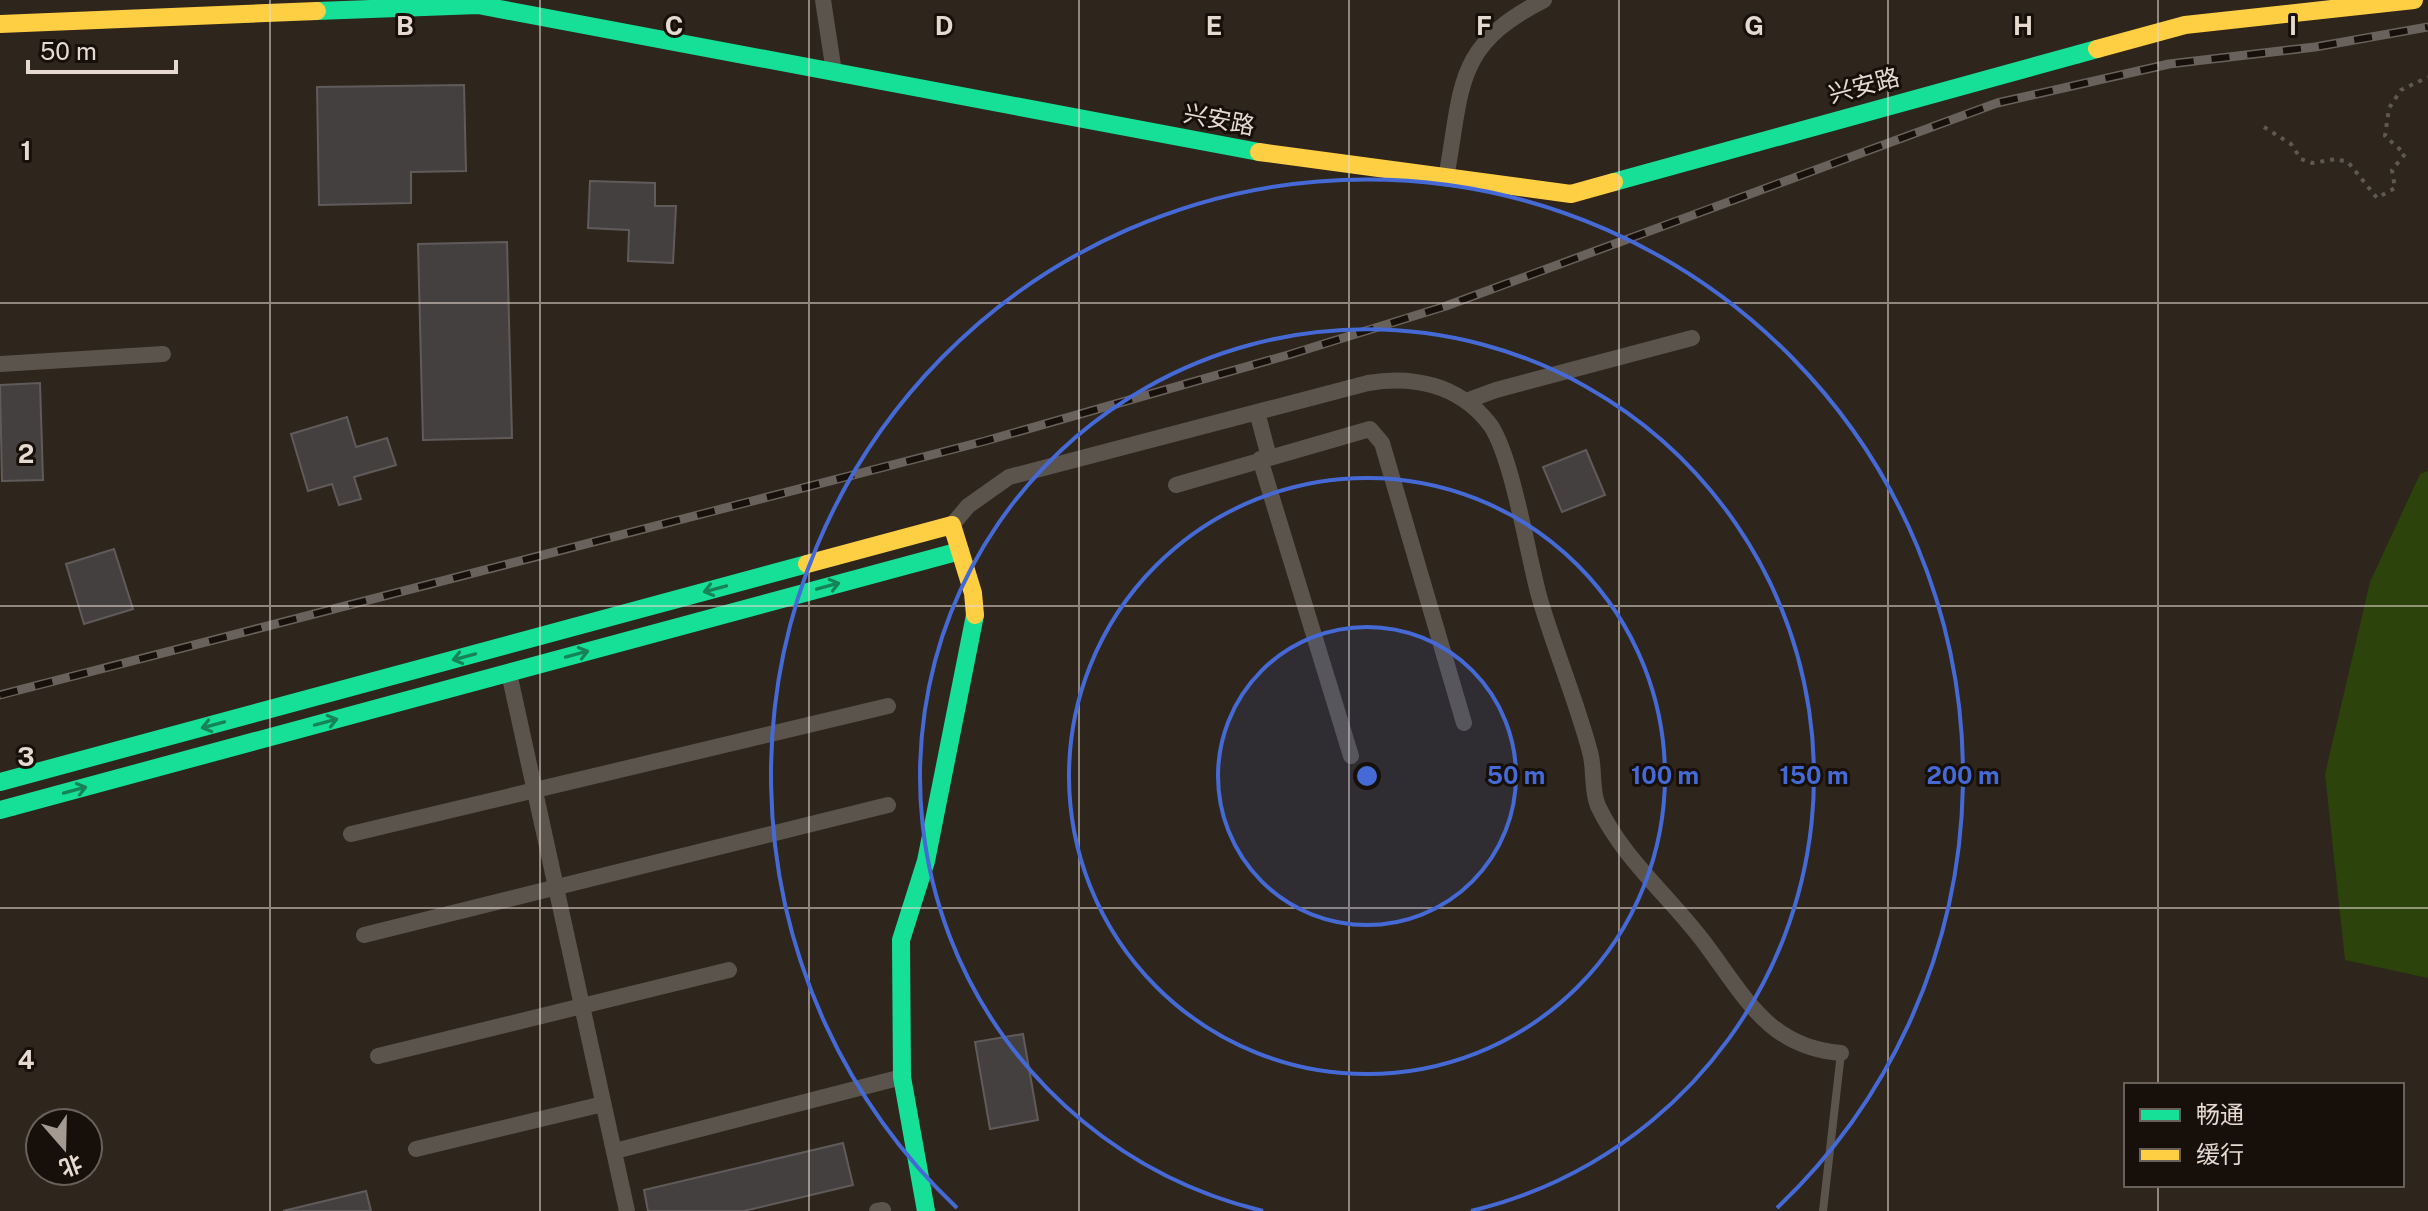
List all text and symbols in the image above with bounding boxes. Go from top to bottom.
text: B [396,10,414,41]
text: C [665,10,683,41]
text: D [935,10,953,41]
text: E [1206,10,1222,41]
text: F [1476,10,1492,41]
text: G [1744,10,1764,41]
text: H [2013,10,2033,41]
text: I [2289,10,2297,41]
scale bar [28,24,176,74]
text: 50 m [40,37,97,65]
street label: 兴安路 [1825,62,1902,108]
street label: 兴安路 [1181,98,1257,140]
text: 1 [20,135,32,166]
text: 2 [18,438,34,469]
one-way arrow [815,578,841,593]
one-way arrow [702,582,728,597]
one-way arrow [564,646,590,661]
one-way arrow [451,650,477,665]
one-way arrow [313,714,339,729]
one-way arrow [200,718,226,733]
text: 3 [17,741,35,772]
text: 50 m [1487,761,1545,789]
text: 100 m [1631,761,1699,789]
text: 150 m [1780,761,1848,789]
text: 200 m [1926,761,2000,789]
centre of rings [1353,762,1381,790]
one-way arrow [62,781,88,796]
text: 4 [17,1044,35,1075]
legend [2124,1083,2404,1187]
text: 畅通 [2196,1100,2244,1128]
north arrow [24,1107,104,1187]
text: 缓行 [2196,1140,2244,1168]
text: 北 [56,1150,86,1182]

